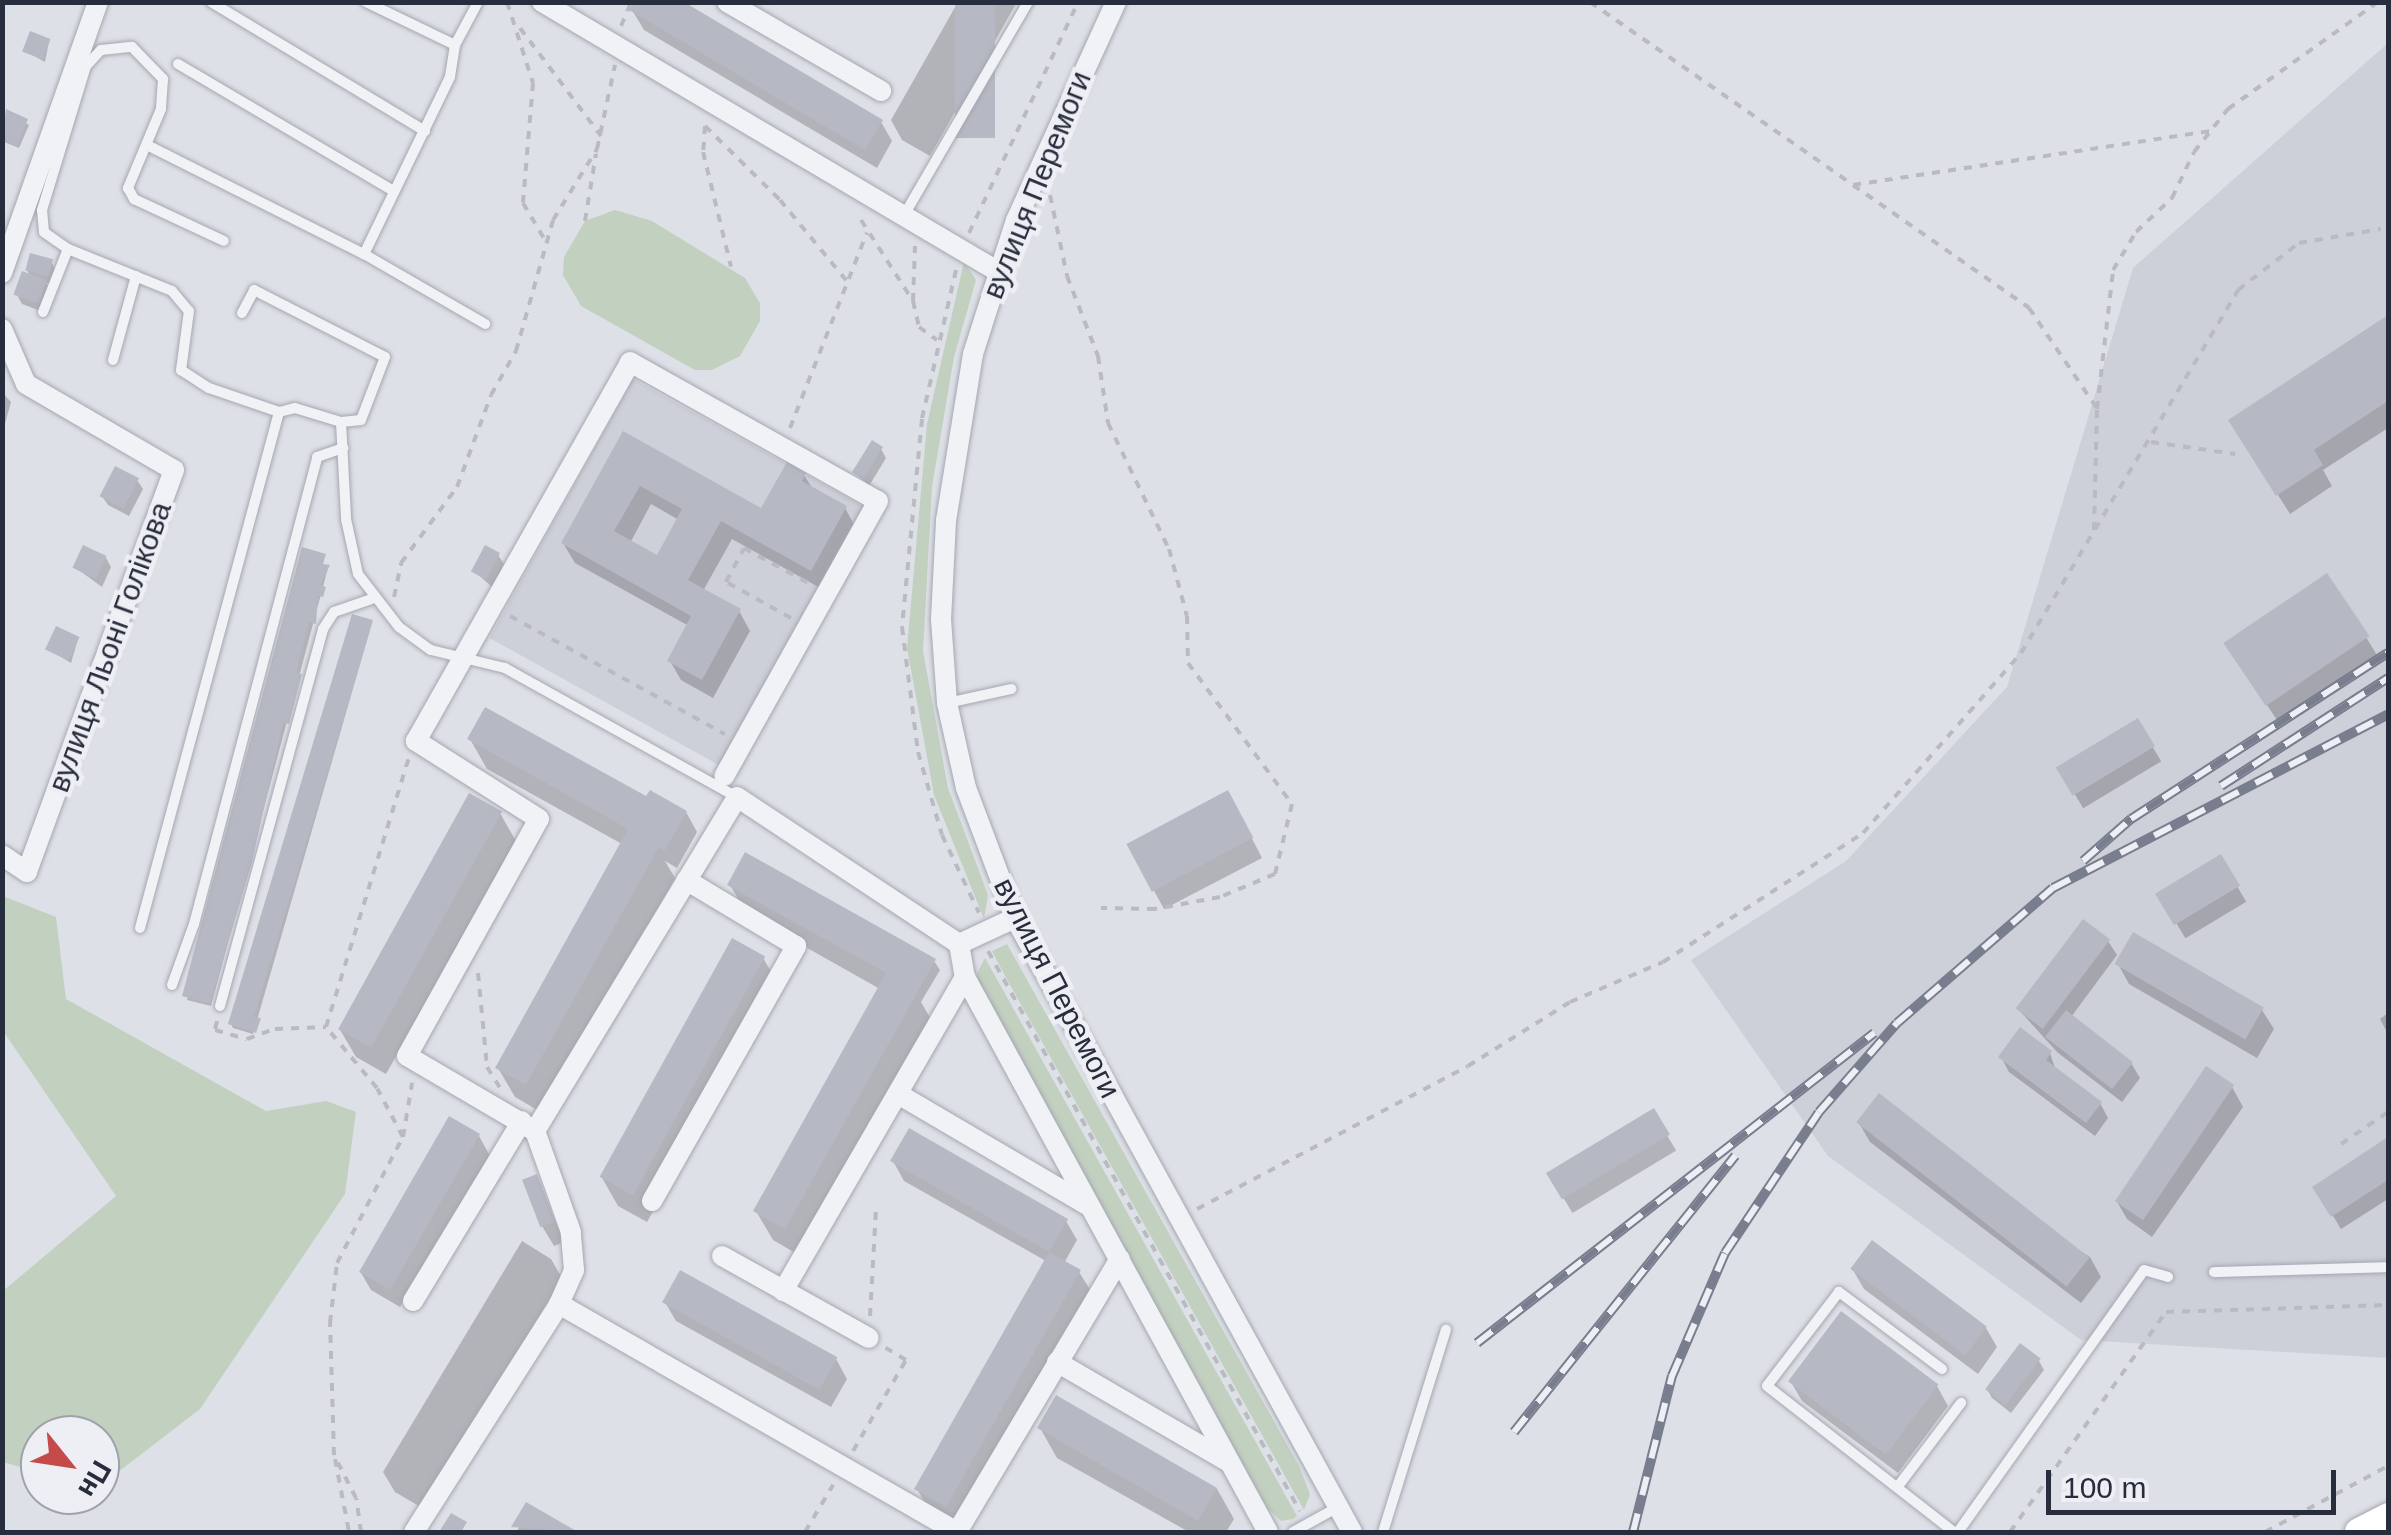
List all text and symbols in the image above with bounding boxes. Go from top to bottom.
street label: вулиця Перемоги [975,66,1099,304]
street label: вулиця Льоні Голікова [41,497,179,797]
street label: вулиця Перемоги [986,872,1128,1104]
north arrow [20,1415,120,1515]
scale bar [2051,1450,2341,1512]
text: Пн [72,1455,117,1503]
text: 100 m [2063,1471,2146,1504]

